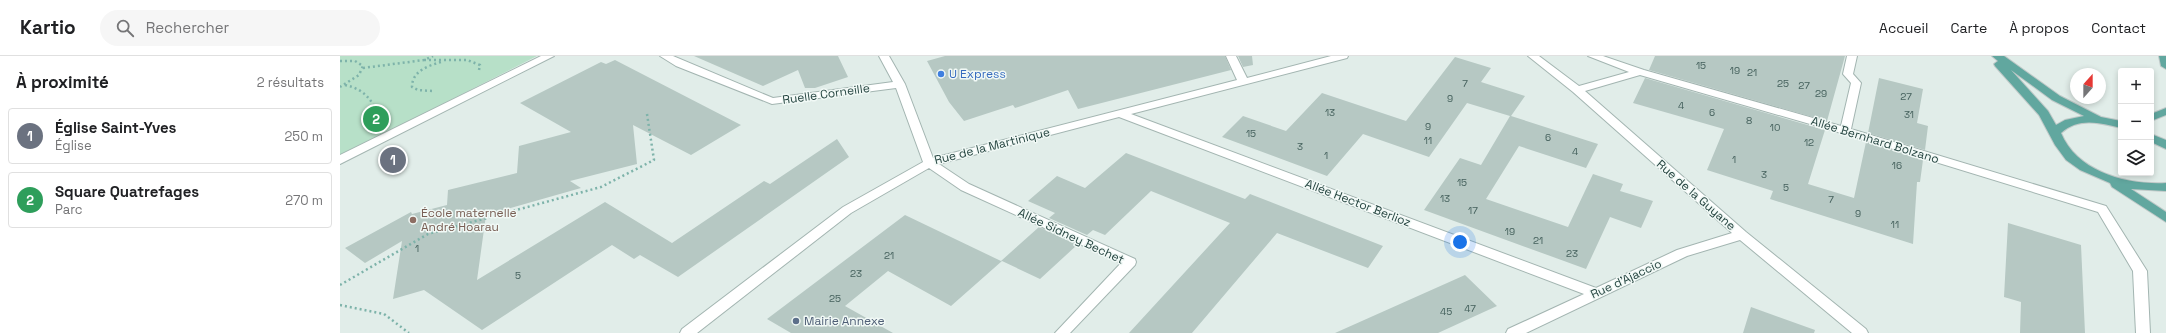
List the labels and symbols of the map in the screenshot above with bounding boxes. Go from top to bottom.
house number: 15 [1696,59,1706,72]
house number: 19 [1730,64,1740,77]
place label: U Express [949,66,1006,82]
house number: 21 [1747,66,1757,79]
north arrow [2070,68,2106,104]
marker: U Express [936,69,946,79]
house number: 7 [1462,77,1468,90]
house number: 25 [1777,77,1789,90]
house number: 27 [1798,79,1810,92]
street label: Ruelle Corneille [781,80,871,108]
house number: 29 [1815,87,1827,100]
house number: 27 [1900,90,1912,103]
house number: 9 [1447,92,1453,105]
house number: 4 [1678,99,1684,112]
pin: 2 [363,104,389,134]
house number: 13 [1325,106,1335,119]
house number: 6 [1709,106,1715,119]
house number: 31 [1904,108,1914,121]
street label: Allée Bernhard Bolzano [1809,113,1941,167]
house number: 8 [1746,114,1752,127]
house number: 9 [1425,120,1431,133]
house number: 10 [1770,121,1780,134]
street label: Rue de la Martinique [932,124,1052,168]
house number: 15 [1246,127,1256,140]
house number: 6 [1545,131,1551,144]
house number: 11 [1424,134,1432,147]
house number: 12 [1804,136,1814,149]
house number: 3 [1297,140,1303,153]
pin: 1 [380,145,406,175]
house number: 4 [1572,145,1578,158]
house number: 1 [1324,149,1328,162]
house number: 1 [1732,153,1736,166]
street label: Rue de la Guyane [1653,156,1739,234]
house number: 16 [1892,159,1902,172]
house number: 3 [1761,168,1767,181]
street label: Allée Hector Berlioz [1303,175,1413,231]
house number: 15 [1457,176,1467,189]
house number: 5 [1783,181,1789,194]
house number: 13 [1440,192,1450,205]
house number: 7 [1828,193,1834,206]
street label: Allée Sidney Bechet [1015,204,1127,268]
house number: 17 [1468,204,1478,217]
place label: École maternelle André Hoarau [421,205,517,235]
house number: 9 [1855,207,1861,220]
marker: École maternelle André Hoarau [408,215,418,225]
house number: 11 [1891,218,1899,231]
house number: 19 [1505,225,1515,238]
your location [1450,232,1470,252]
house number: 21 [1533,234,1543,247]
house number: 1 [415,242,419,255]
house number: 23 [1566,247,1578,260]
house number: 21 [884,249,894,262]
street label: Rue d'Ajaccio [1588,256,1664,302]
house number: 23 [850,267,862,280]
house number: 5 [515,269,521,282]
house number: 25 [829,292,841,305]
house number: 47 [1464,302,1476,315]
house number: 45 [1440,305,1452,318]
place label: Mairie Annexe [804,313,885,329]
marker: Mairie Annexe [791,316,801,326]

